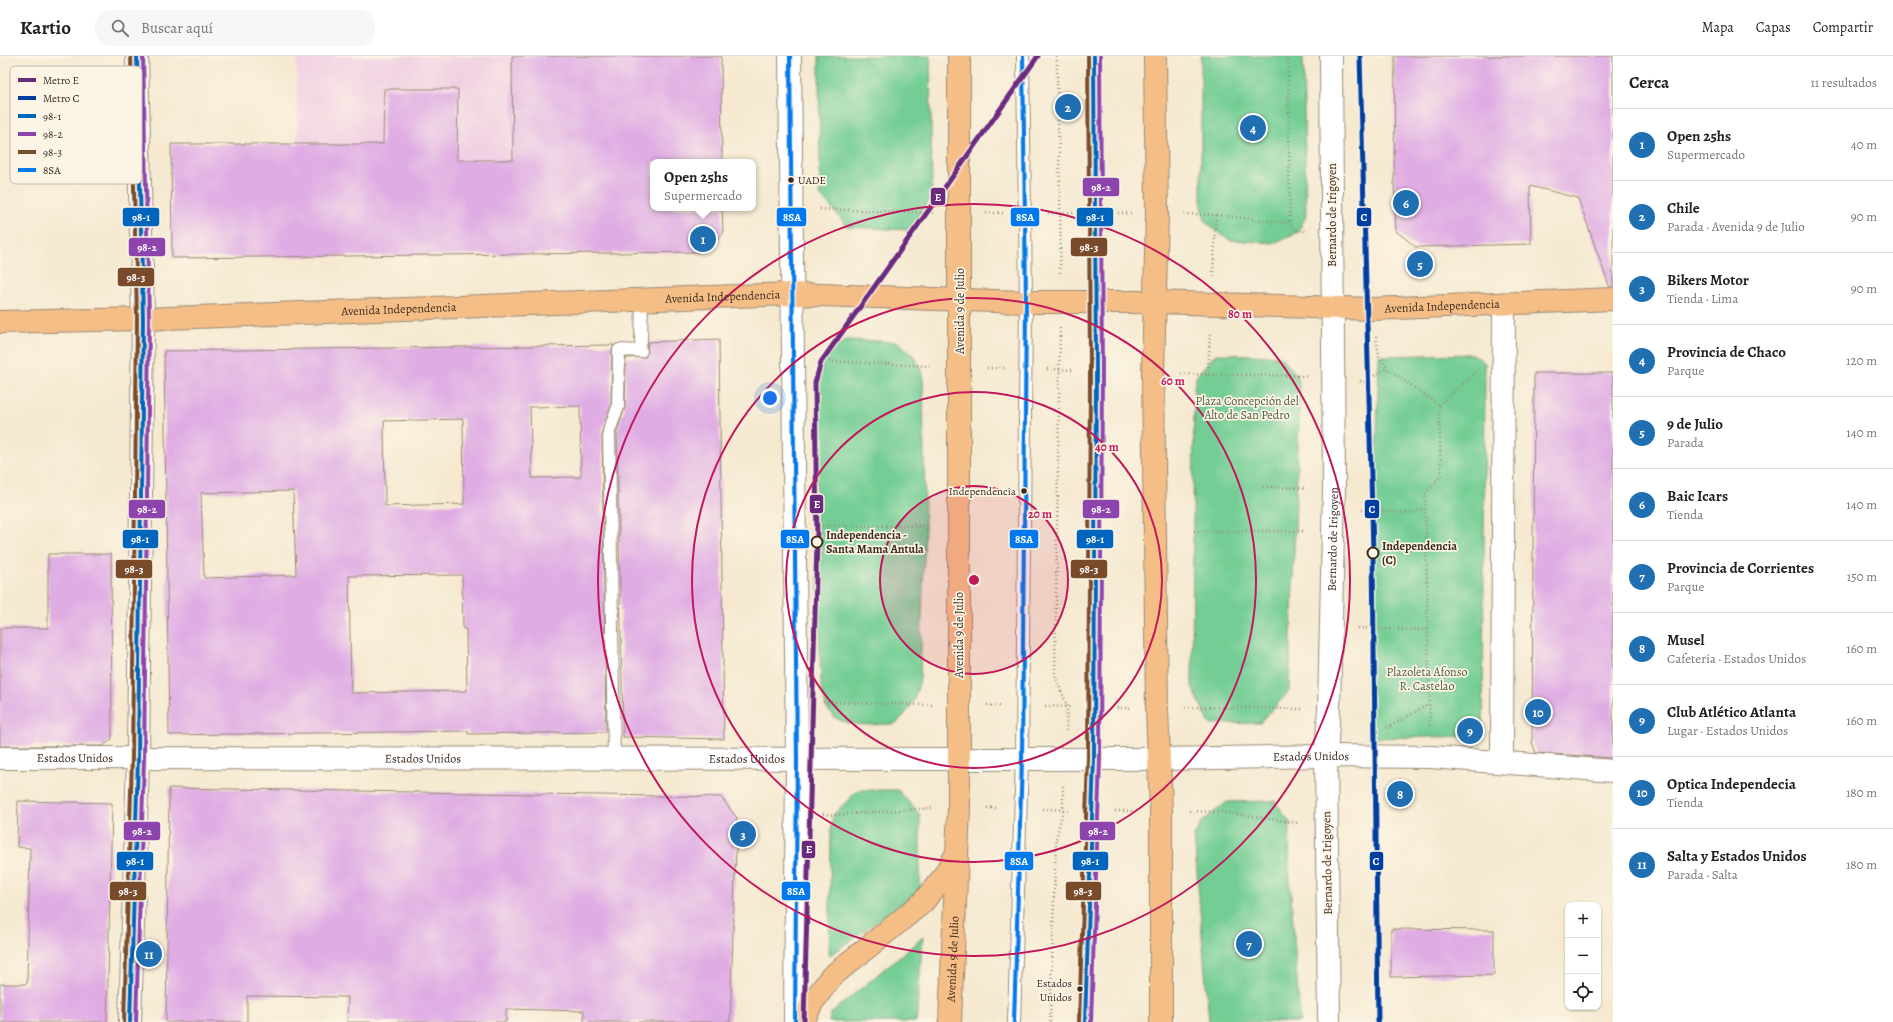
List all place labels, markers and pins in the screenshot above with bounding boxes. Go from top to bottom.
pin: 2 [1055,92,1081,122]
pin: 4 [1240,113,1266,143]
place label: UADE [798,173,826,188]
marker: UADE [786,175,796,185]
pin: 6 [1393,188,1419,218]
pin: 1 [690,224,716,254]
pin: 5 [1407,249,1433,279]
place label: Independencia [949,484,1017,499]
marker: Independencia [1019,486,1029,496]
place label: Independencia - Santa Mama Antula [826,527,924,557]
marker: Independencia - Santa Mama Antula [810,535,824,549]
place label: Independencia (C) [1382,538,1457,568]
marker: Independencia (C) [1366,546,1380,560]
centre of rings [967,573,981,587]
pin: 10 [1525,697,1551,727]
pin: 9 [1457,716,1483,746]
pin: 8 [1387,779,1413,809]
pin: 3 [730,819,756,849]
pin: 7 [1236,929,1262,959]
pin: 11 [136,939,162,969]
place label: Estados Unidos [1037,976,1072,1005]
marker: Estados Unidos [1075,984,1085,994]

